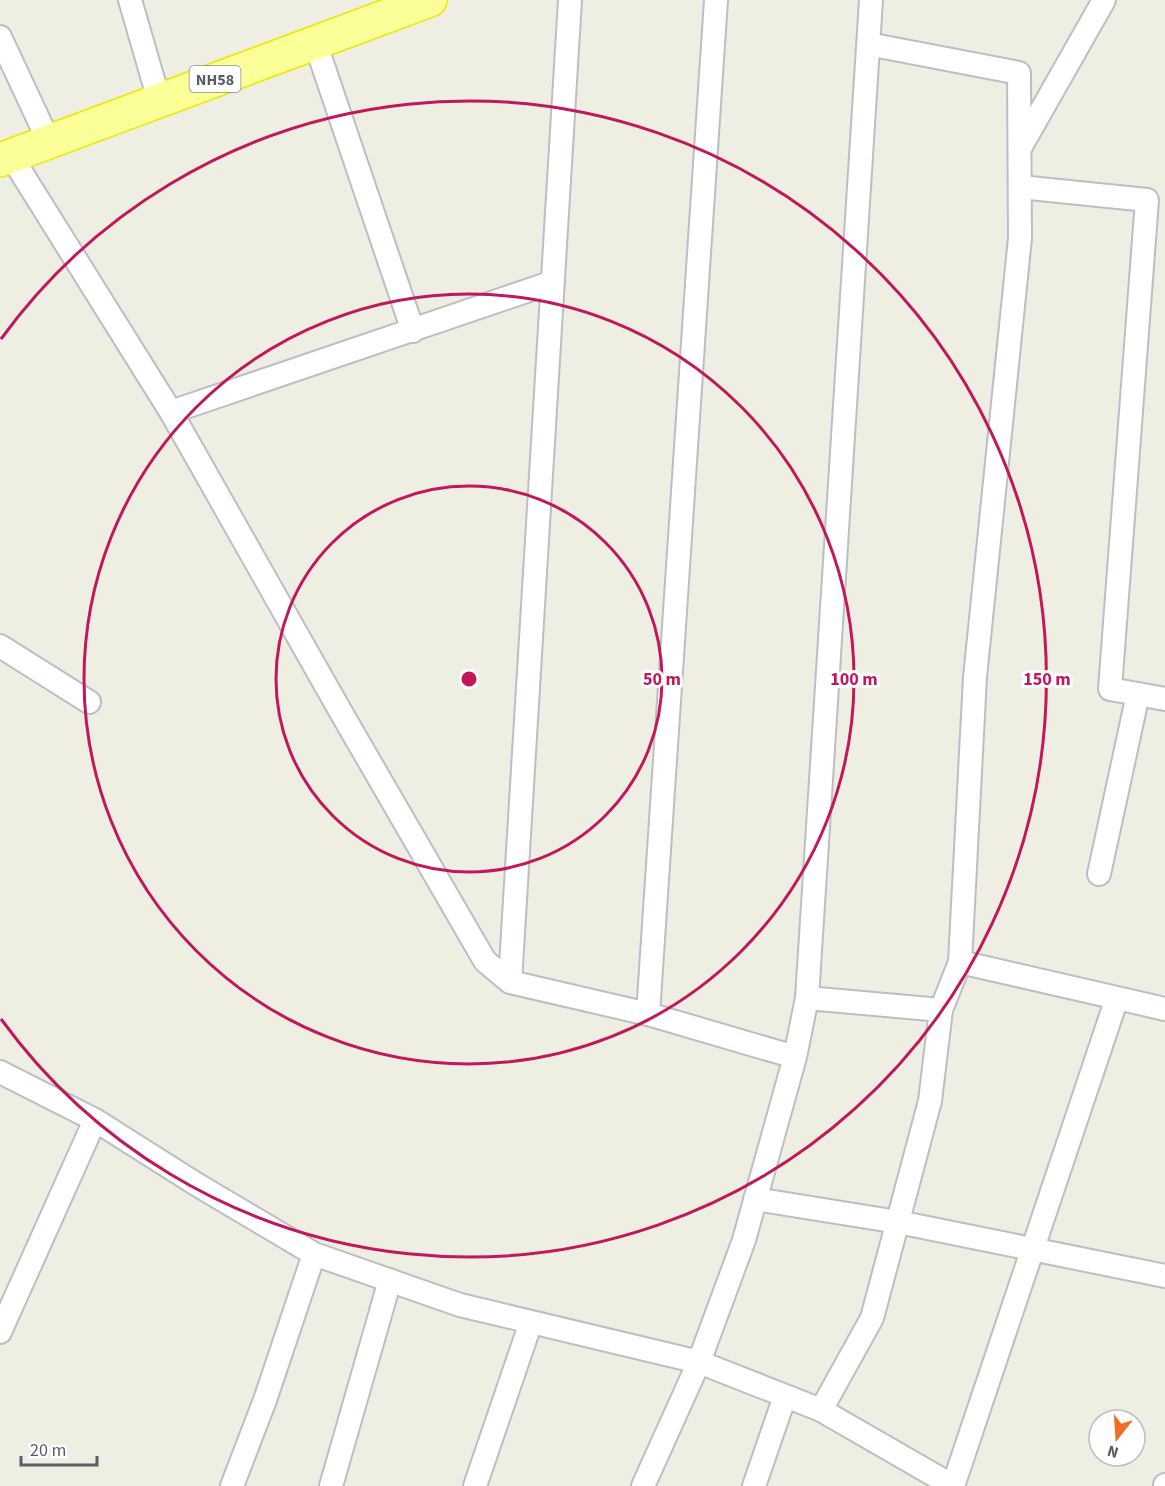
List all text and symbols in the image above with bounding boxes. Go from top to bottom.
road number: NH58 [190,66,240,92]
text: 50 m [643,667,681,692]
text: 100 m [830,667,878,692]
text: 150 m [1023,667,1071,692]
centre of rings [459,669,479,689]
north arrow [1087,1408,1147,1468]
scale bar [21,1429,98,1467]
text: 20 m [30,1438,66,1463]
text: N [1105,1439,1121,1463]

